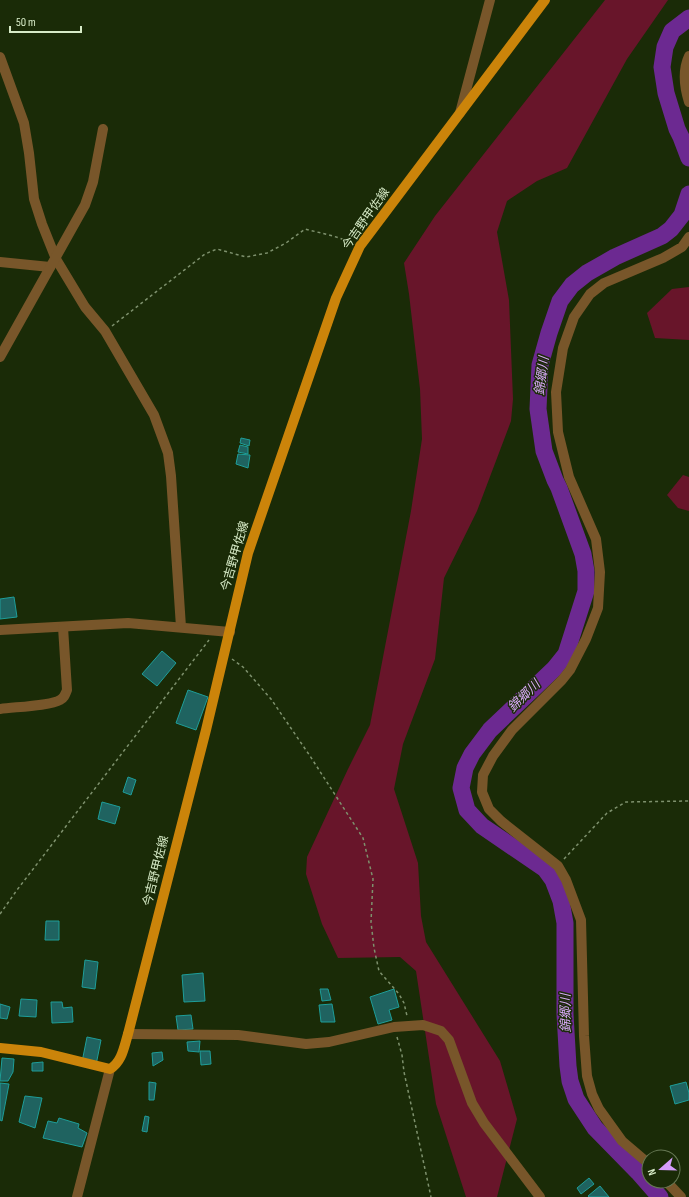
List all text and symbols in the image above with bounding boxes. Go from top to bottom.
scale bar [10,8,81,34]
text: 50 m [16,15,36,30]
street label: 今吉野甲佐線 [339,185,393,253]
water label: 錦郷川 [532,354,553,396]
street label: 今吉野甲佐線 [218,519,252,593]
water label: 錦郷川 [505,675,545,715]
street label: 今吉野甲佐線 [140,834,172,908]
water label: 錦郷川 [558,991,574,1033]
north arrow [641,1149,681,1189]
text: N [645,1167,659,1177]

